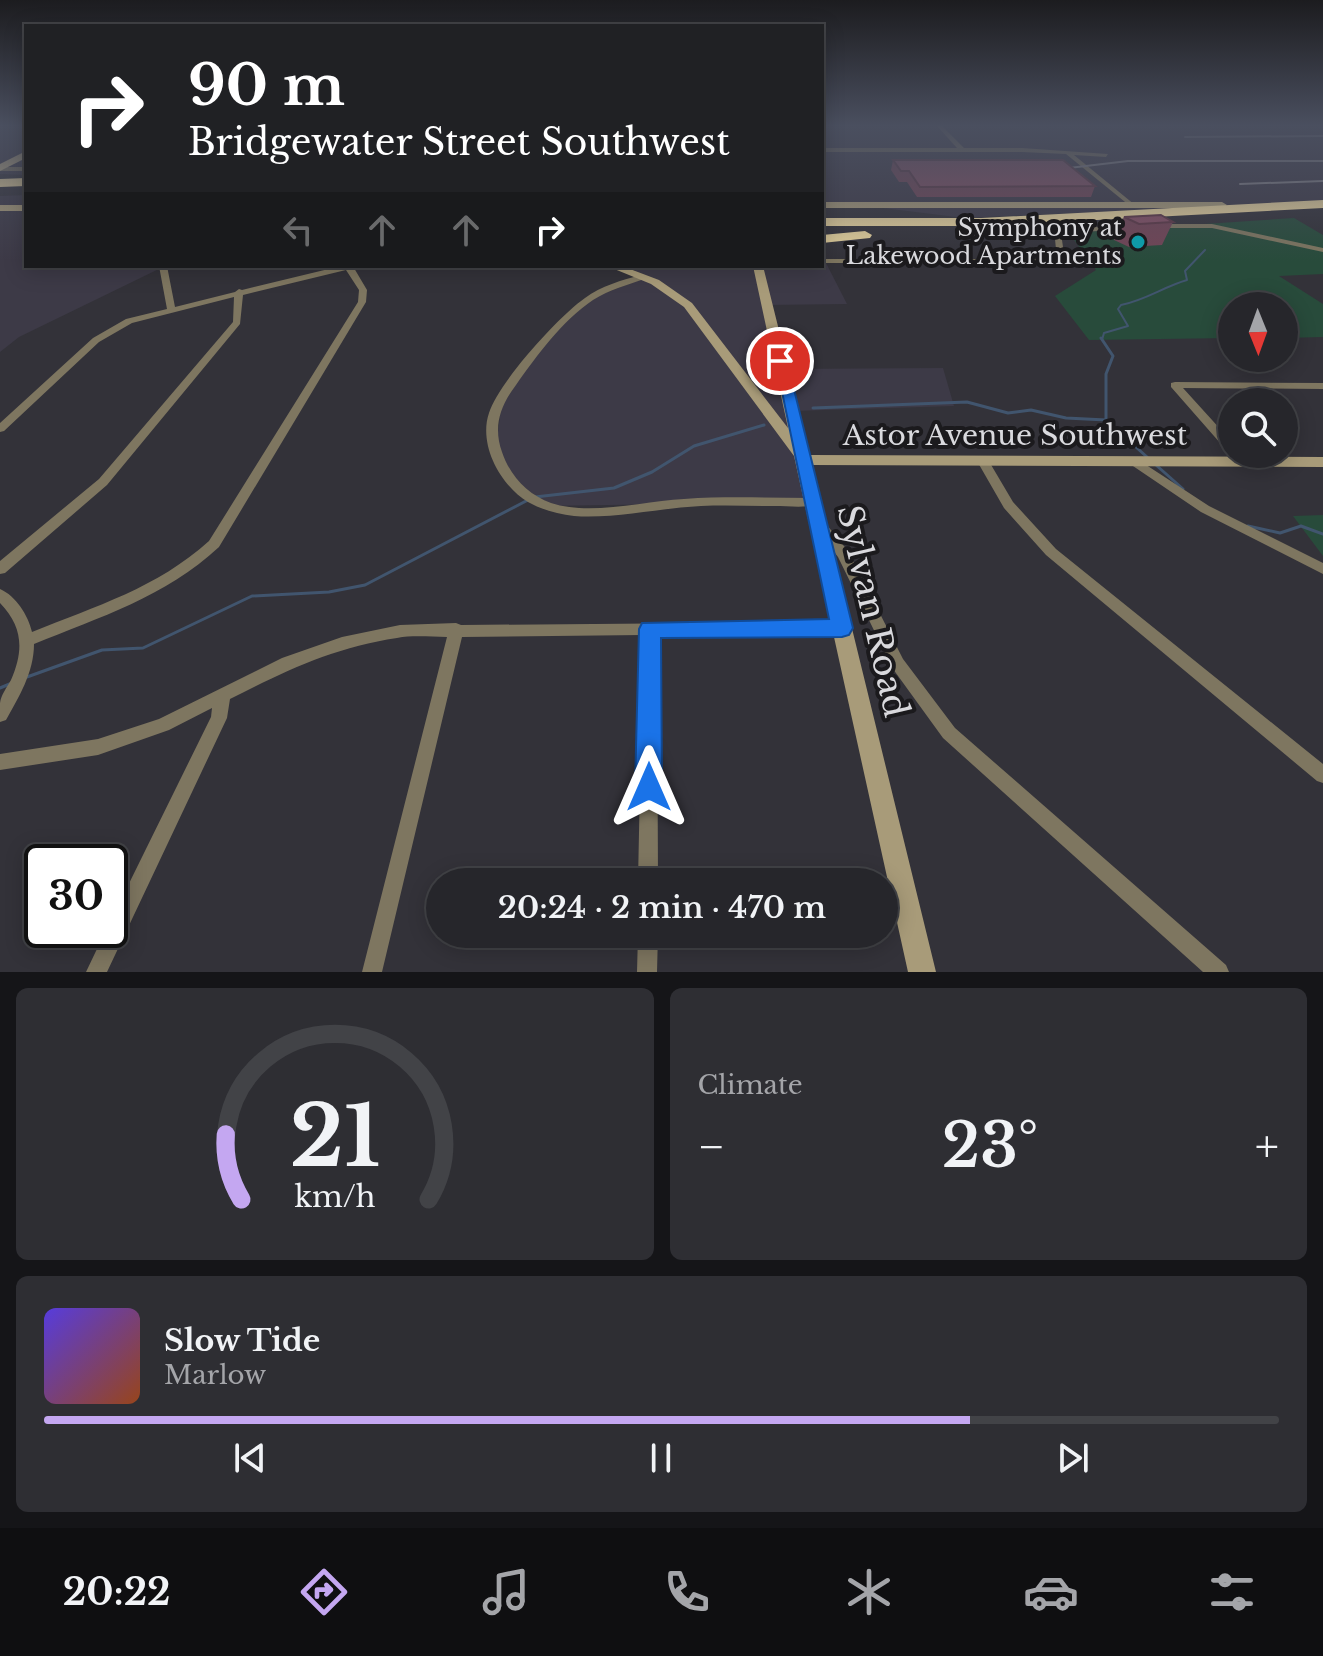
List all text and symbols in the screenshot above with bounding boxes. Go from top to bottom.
text: 90 m [188,51,345,120]
icon: right [56,56,160,160]
text: Bridgewater Street Southwest [188,120,730,165]
icon: left [276,208,320,252]
icon: ahead [360,208,404,252]
icon: ahead [444,208,488,252]
icon: right [528,208,572,252]
place label: Symphony at Lakewood Apartments [846,213,1122,270]
marker: Symphony at Lakewood Apartments [1129,233,1147,251]
north arrow [1218,292,1298,372]
map controls [1218,292,1298,468]
pin [746,327,814,395]
icon: arrive [758,339,802,383]
button: search [1218,388,1298,468]
street label: Astor Avenue Southwest [842,418,1188,453]
street label: Sylvan Road [828,501,918,721]
position arrow [607,745,691,829]
speed limit sign: 30 [24,844,128,948]
text: 20:24 · 2 min · 470 m [498,889,826,926]
text: Climate [698,1069,803,1101]
text: 21 [290,1085,380,1188]
text: 23° [942,1109,1038,1183]
text: − [698,1119,725,1174]
text: + [1255,1119,1279,1174]
text: km/h [294,1179,375,1215]
text: Slow Tide [164,1322,320,1359]
text: Marlow [164,1359,266,1391]
icon: previous [228,1436,272,1480]
icon: pause [639,1436,683,1480]
icon: next [1051,1436,1095,1480]
icon: directions [296,1564,352,1620]
icon: music [478,1564,534,1620]
icon: phone [659,1564,715,1620]
icon: climate [841,1564,897,1620]
icon: car [1023,1564,1079,1620]
icon: filters [1204,1564,1260,1620]
text: 20:22 [63,1570,171,1615]

